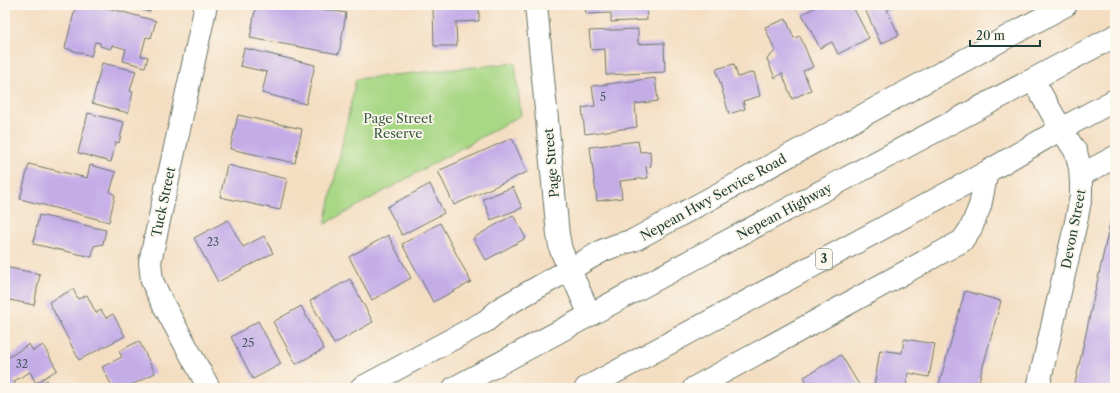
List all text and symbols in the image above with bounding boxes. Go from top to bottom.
scale bar [970,22,1040,48]
text: 20 m [976,28,1005,43]
house number: 5 [600,90,606,104]
park label: Page Street Reserve [363,110,433,141]
street label: Page Street [540,127,562,198]
street label: Nepean Hwy Service Road [637,150,789,244]
street label: Tuck Street [148,165,178,239]
street label: Nepean Highway [734,179,835,243]
street label: Devon Street [1057,187,1089,270]
house number: 23 [207,235,219,249]
road number: 3 [816,249,832,269]
house number: 25 [242,336,254,350]
house number: 32 [16,357,28,371]

